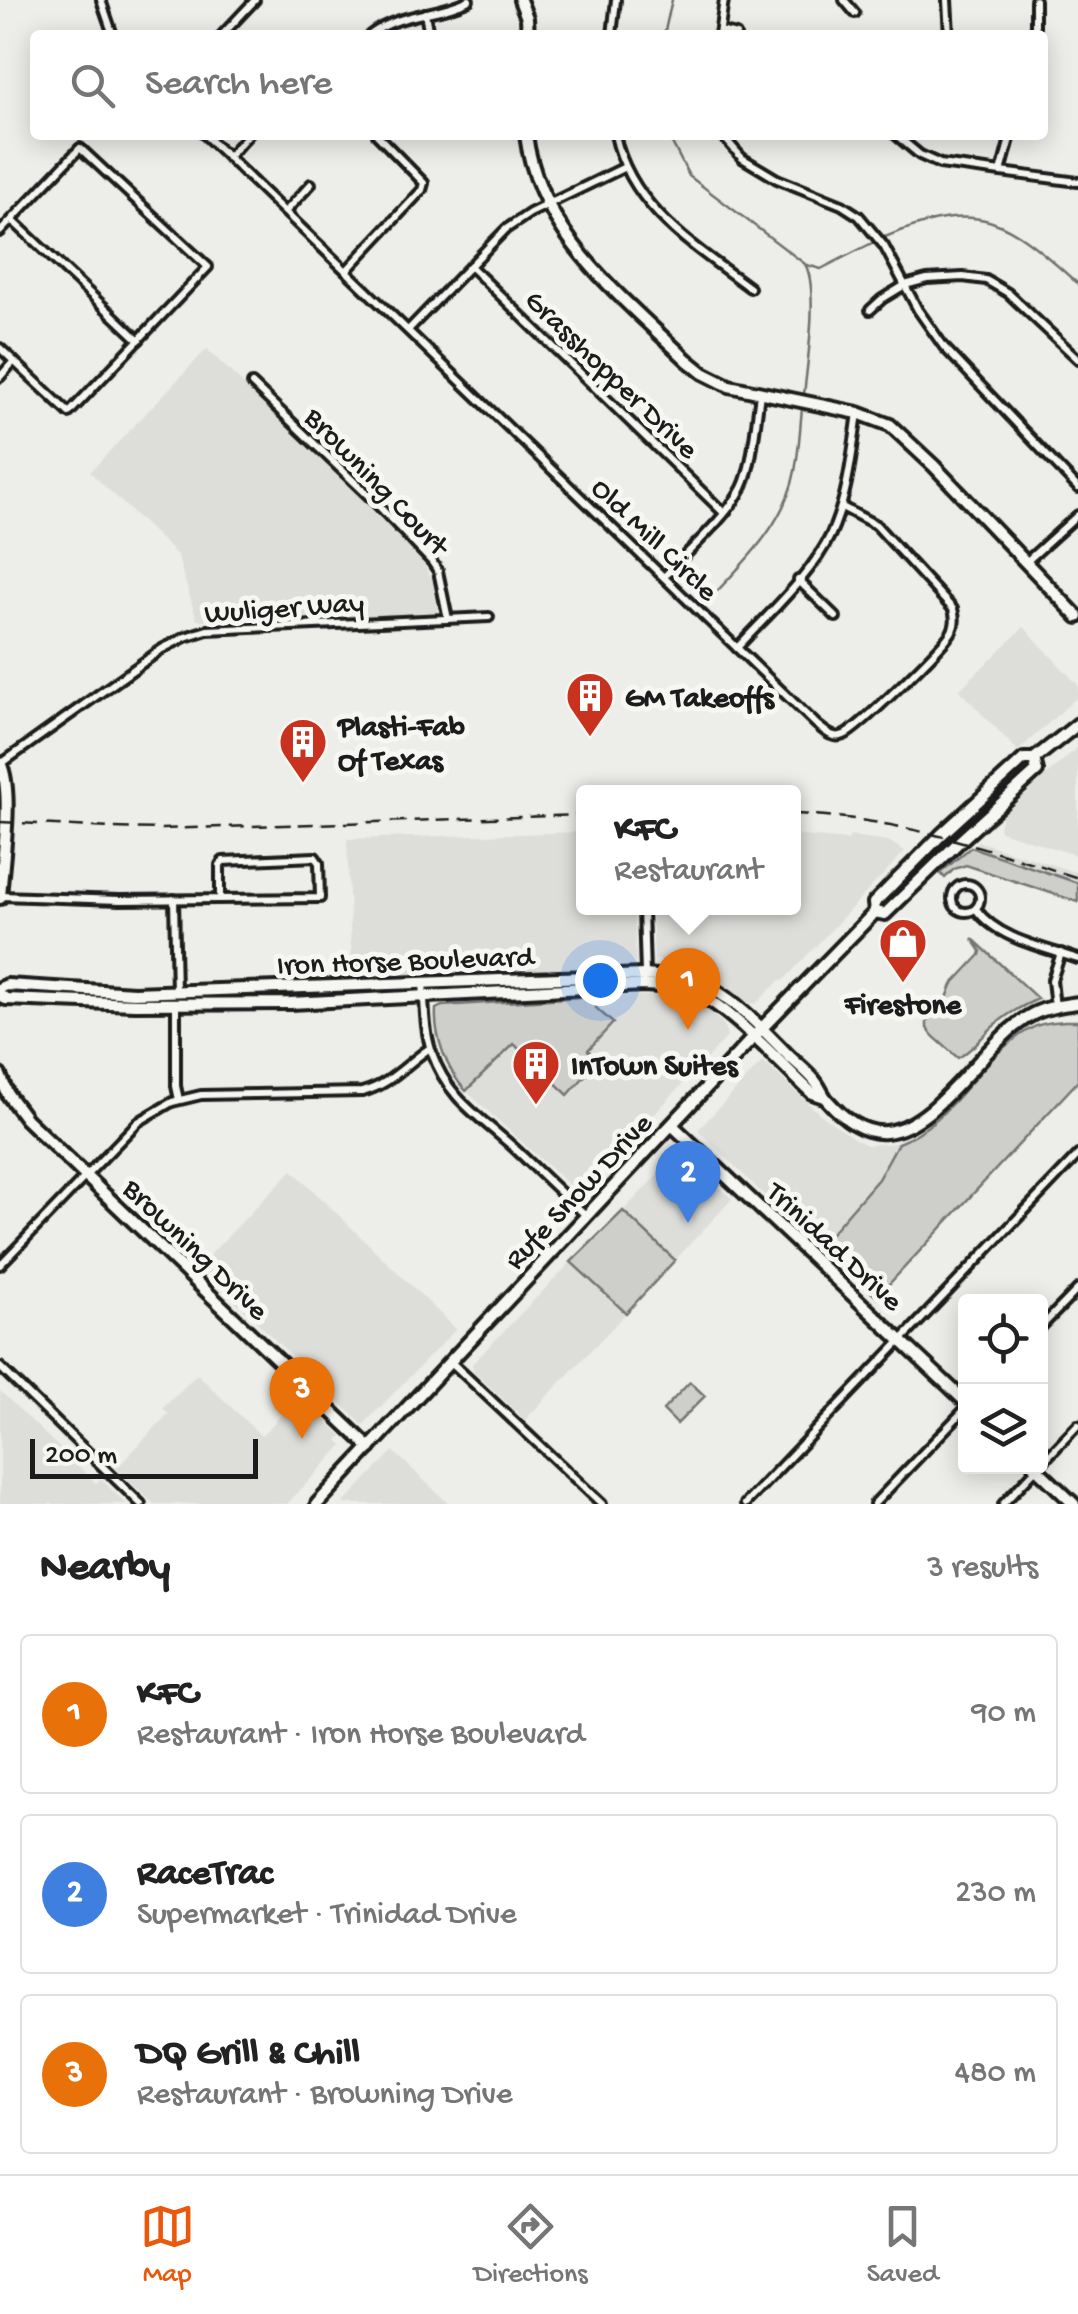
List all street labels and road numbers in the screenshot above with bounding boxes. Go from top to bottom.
street label: Grasshopper Drive [516,284,704,468]
street label: Browning Court [295,401,456,567]
street label: Old Mill Circle [582,472,724,611]
street label: Wuliger Way [203,587,366,634]
street label: Iron Horse Boulevard [276,941,537,985]
street label: Rufe Snow Drive [499,1107,662,1279]
street label: Browning Drive [113,1172,274,1330]
street label: Trinidad Drive [756,1175,909,1321]

